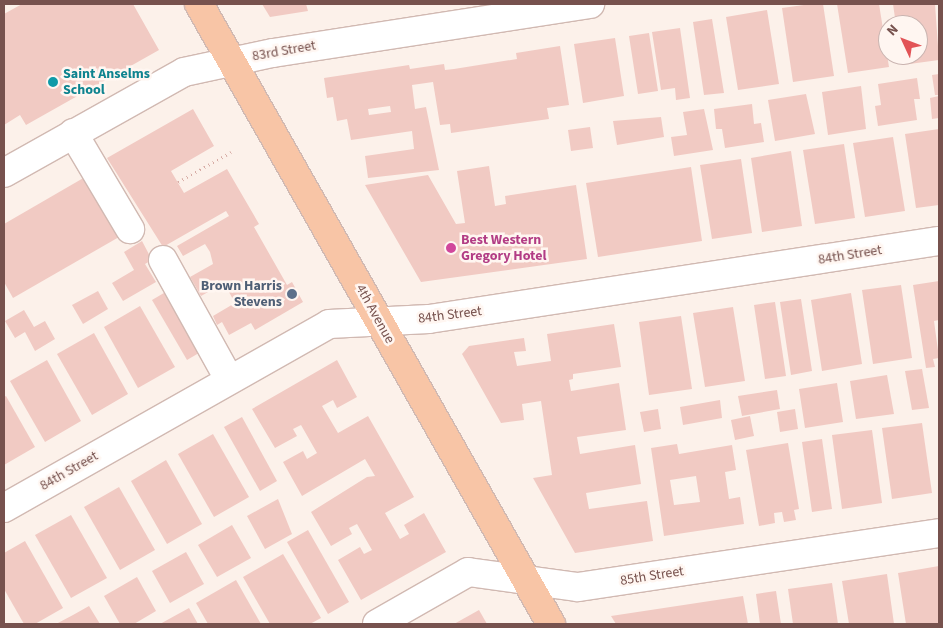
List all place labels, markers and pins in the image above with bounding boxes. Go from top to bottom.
place label: Saint Anselms School [63,66,150,98]
marker: Saint Anselms School [47,76,59,88]
place label: Best Western Gregory Hotel [461,232,546,264]
marker: Best Western Gregory Hotel [445,242,457,254]
place label: Brown Harris Stevens [201,278,282,310]
marker: Brown Harris Stevens [286,288,298,300]

